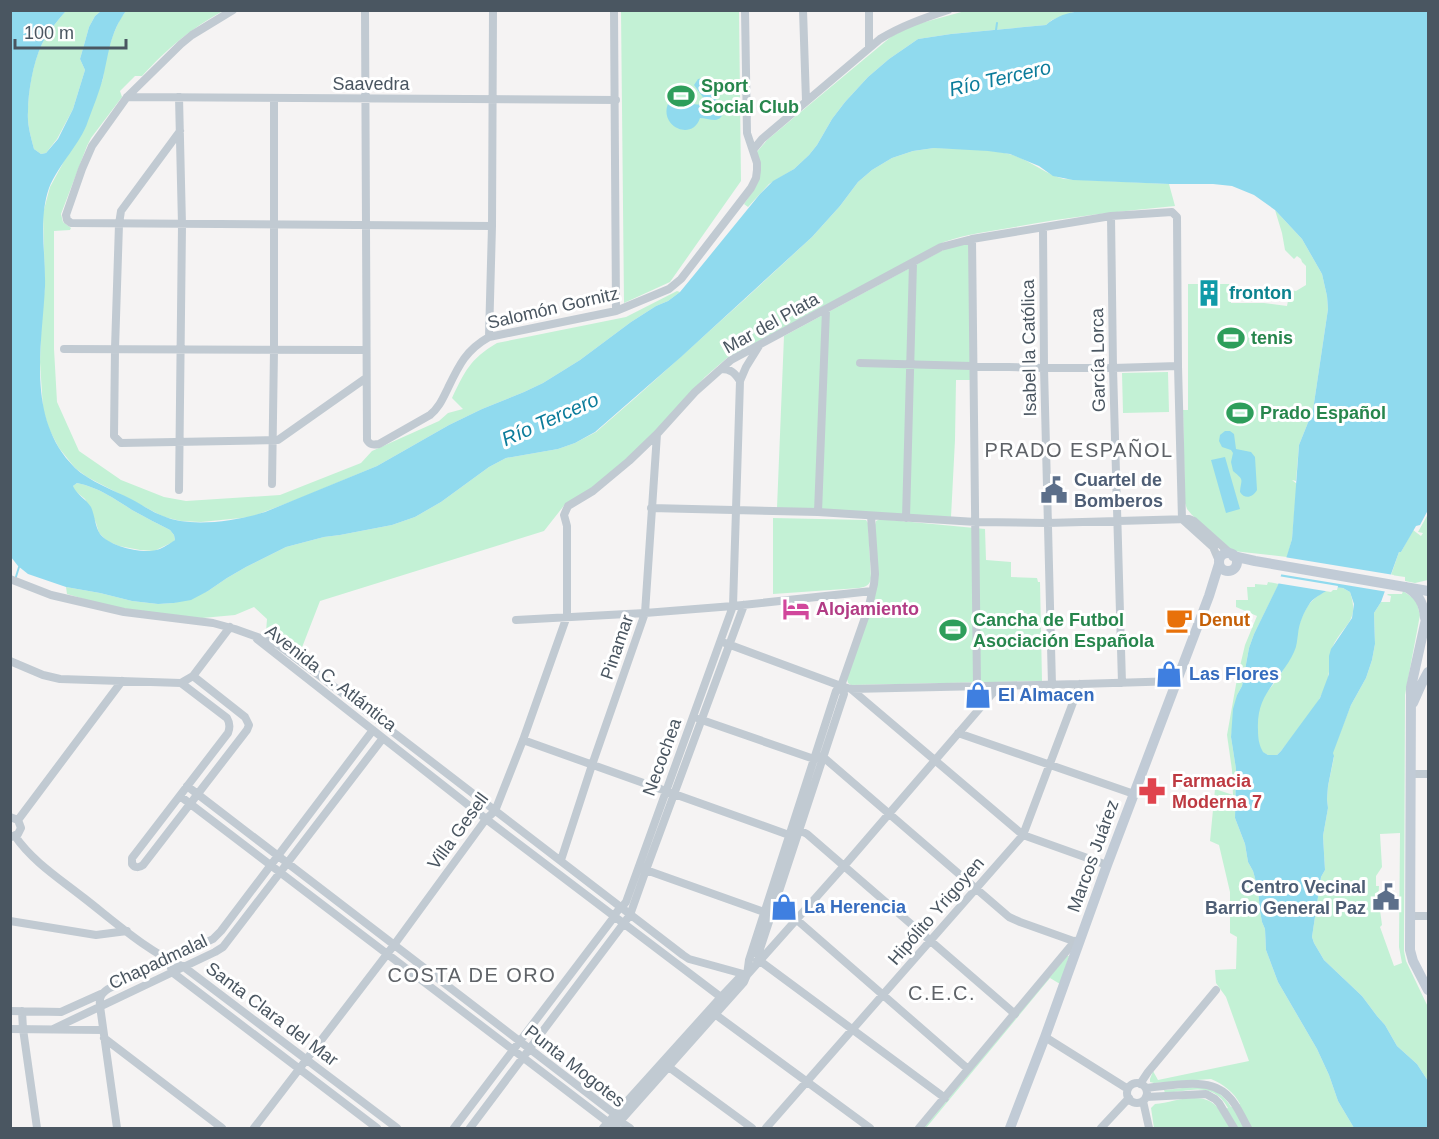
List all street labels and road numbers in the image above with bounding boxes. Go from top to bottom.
street label: Saavedra [332,74,411,94]
street label: Isabel la Católica [1018,278,1040,417]
street label: Salomón Gornitz [485,283,621,333]
street label: Mar del Plata [720,288,823,357]
street label: García Lorca [1087,307,1109,412]
street label: Pinamar [597,612,637,682]
street label: Avenida C. Atlántica [261,621,401,736]
street label: Necochea [639,715,686,799]
street label: Villa Gesell [424,789,492,873]
street label: Marcos Juárez [1063,797,1123,915]
street label: Hipólito Yrigoyen [884,853,988,969]
street label: Chapadmalal [106,931,210,993]
street label: Santa Clara del Mar [202,958,342,1070]
street label: Punta Mogotes [521,1021,629,1111]

